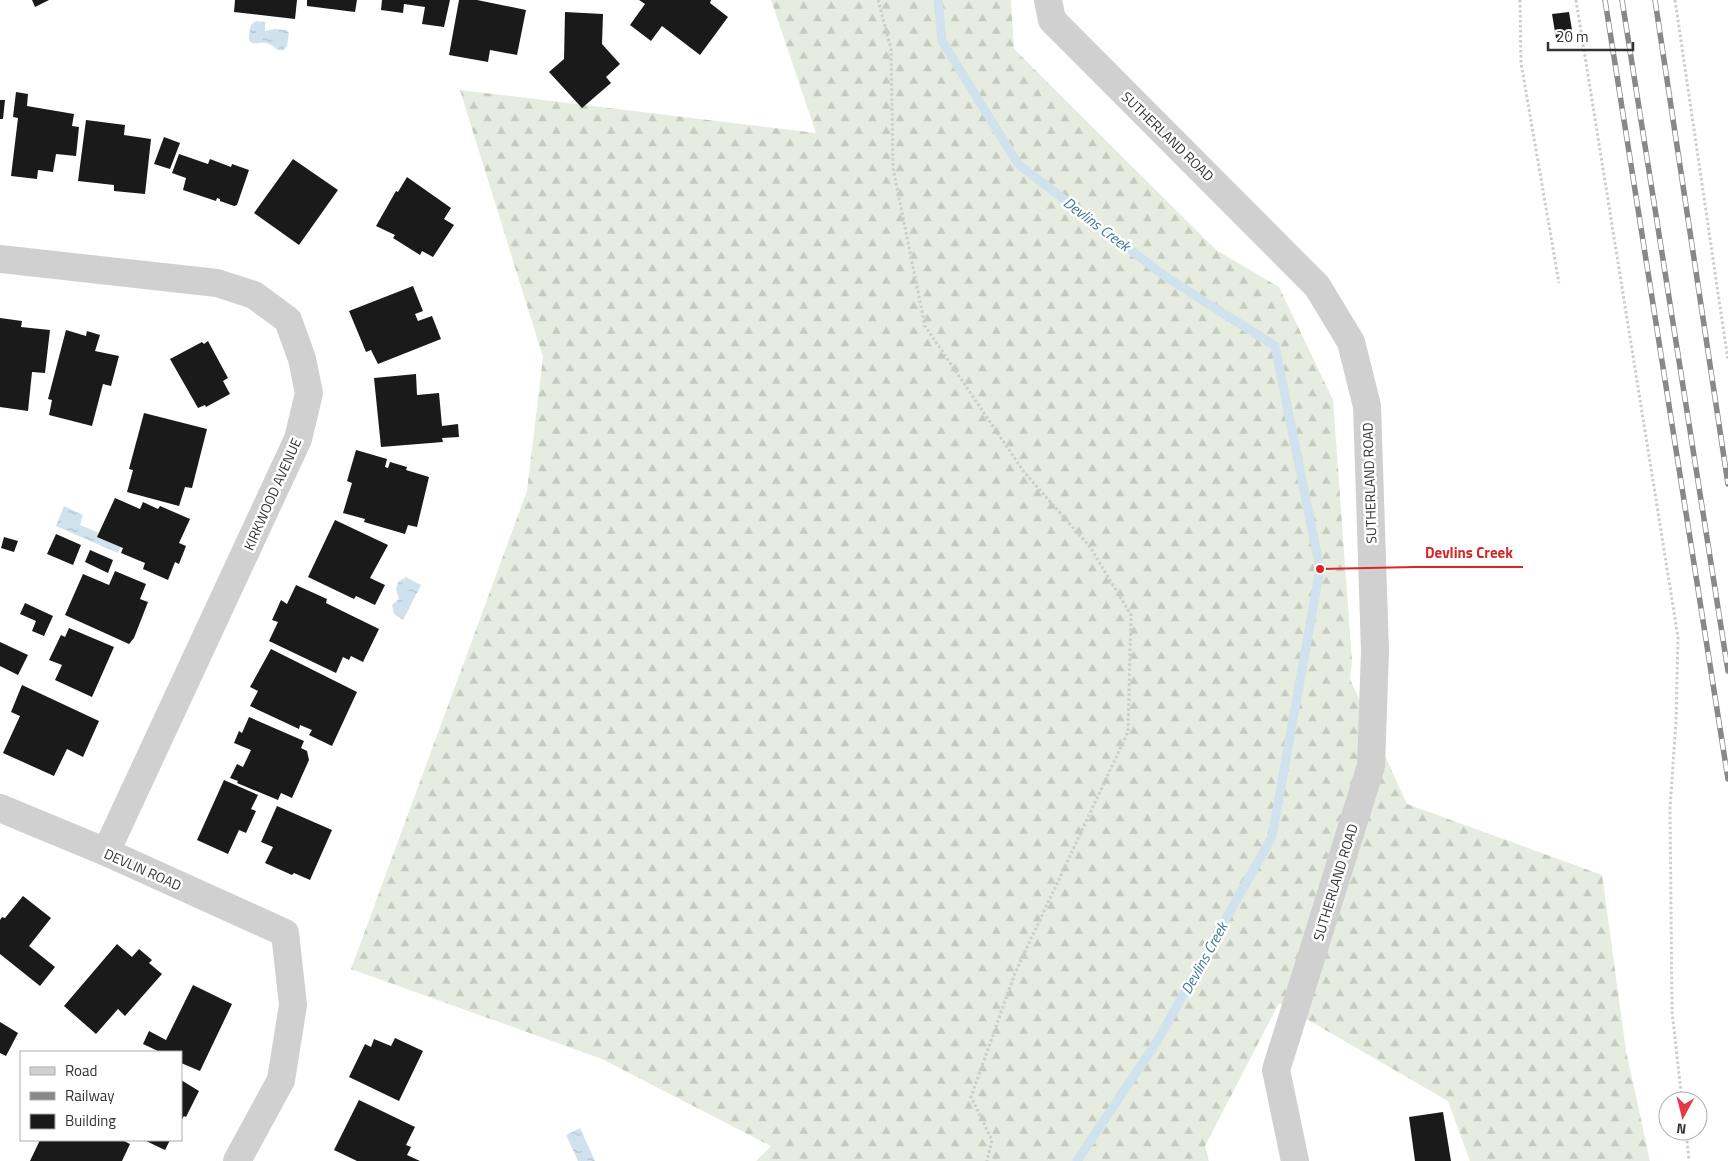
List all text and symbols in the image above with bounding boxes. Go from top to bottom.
scale bar [1548,20,1633,52]
text: 20 m [1556,25,1589,48]
street label: SUTHERLAND ROAD [1117,86,1219,186]
water label: Devlins Creek [1059,191,1137,258]
street label: SUTHERLAND ROAD [1356,422,1382,544]
street label: KIRKWOOD AVENUE [238,434,306,554]
callout: Devlins Creek [1415,537,1523,567]
text: Devlins Creek [1425,541,1513,564]
street label: SUTHERLAND ROAD [1307,821,1363,943]
street label: DEVLIN ROAD [101,843,185,895]
water label: Devlins Creek [1175,916,1234,998]
legend [20,1051,182,1141]
text: Road [65,1059,97,1082]
text: Railway [65,1084,115,1107]
north arrow [1658,1091,1708,1141]
text: Building [65,1109,116,1132]
text: N [1675,1118,1687,1140]

